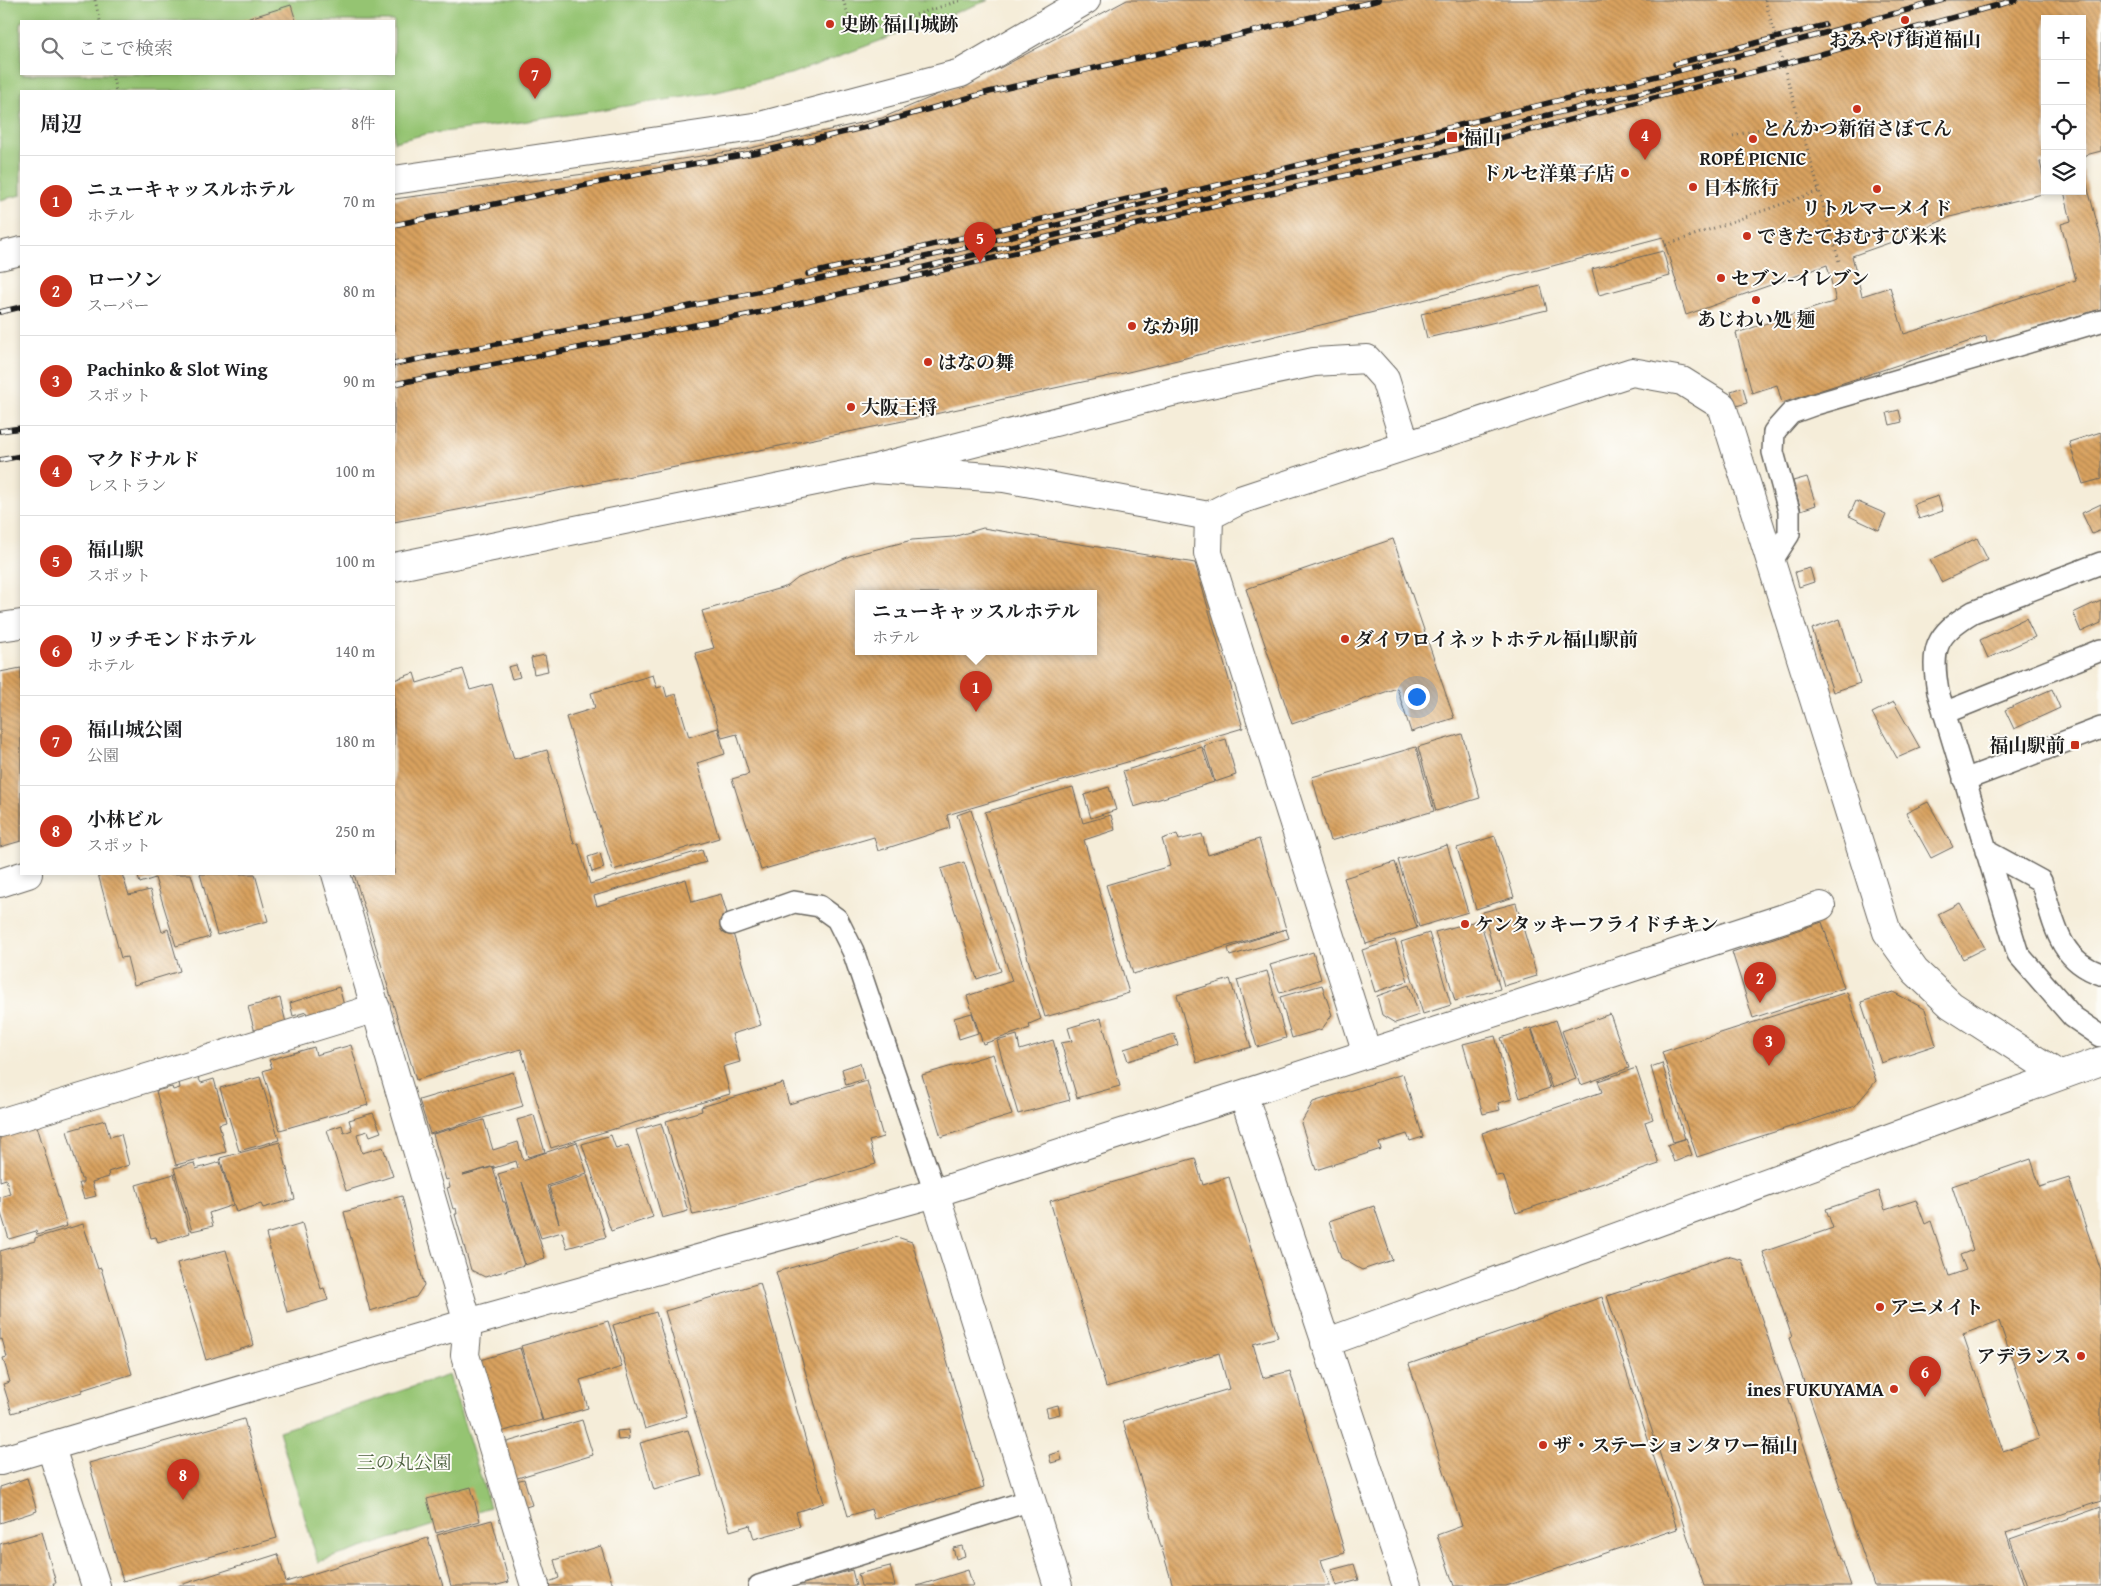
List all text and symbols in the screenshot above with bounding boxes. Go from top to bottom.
place label: 史跡 福山城跡 [840,10,958,38]
marker: おみやげ街道福山 [1899,14,1911,26]
map controls [2041,15,2086,195]
button: + [2041,15,2086,60]
marker: 史跡 福山城跡 [824,18,836,30]
search box [20,20,395,75]
place label: おみやげ街道福山 [1829,25,1981,53]
icon: search [38,34,66,62]
text: ここで検索 [78,34,173,62]
pin: 7 [519,58,551,99]
button: − [2041,60,2086,105]
marker: とんかつ新宿さぼてん [1851,103,1863,115]
button: locate [2041,105,2086,150]
text: 周辺 [40,108,82,139]
text: 8件 [351,111,375,135]
place label: とんかつ新宿さぼてん [1762,114,1952,142]
pin: 4 [1629,119,1661,160]
place label: 福山 [1463,123,1501,151]
marker: 福山 [1445,130,1459,144]
marker: ROPÉ PICNIC [1747,133,1759,145]
place label: ROPÉ PICNIC [1699,144,1807,172]
button: layers [2041,150,2086,195]
place label: ドルセ洋菓子店 [1482,159,1615,187]
marker: ドルセ洋菓子店 [1619,167,1631,179]
place label: 日本旅行 [1703,173,1779,201]
text: ニューキャッスルホテル [87,175,295,203]
marker: 日本旅行 [1687,181,1699,193]
marker: リトルマーメイド [1871,183,1883,195]
text: 1 [52,189,60,213]
text: 70 m [343,189,375,213]
place label: リトルマーメイド [1802,194,1952,222]
text: ホテル [87,203,134,227]
pin: 5 [964,222,996,263]
place label: できたておむすび米米 [1757,222,1947,250]
marker: できたておむすび米米 [1741,230,1753,242]
place label: セブン-イレブン [1731,264,1869,292]
text: ローソン [87,265,162,293]
marker: セブン-イレブン [1715,272,1727,284]
text: 2 [52,279,60,303]
text: 80 m [343,279,375,303]
text: スーパー [87,293,149,317]
marker: あじわい処 麺 [1750,294,1762,306]
place label: あじわい処 麺 [1697,305,1815,333]
place label: なか卯 [1142,312,1199,340]
marker: なか卯 [1126,320,1138,332]
place label: はなの舞 [938,348,1014,376]
text: Pachinko & Slot Wing [87,355,267,383]
marker: はなの舞 [922,356,934,368]
text: 3 [52,369,60,393]
text: 90 m [343,369,375,393]
text: スポット [87,383,151,407]
place label: 大阪王将 [861,393,937,421]
marker: 大阪王将 [845,401,857,413]
text: マクドナルド [87,445,200,473]
text: 4 [52,459,60,483]
text: 100 m [335,459,375,483]
text: レストラン [87,473,167,497]
text: 福山駅 [87,535,144,563]
text: 5 [52,549,60,573]
text: 100 m [335,549,375,573]
text: スポット [87,563,151,587]
popup [855,590,1097,655]
text: ニューキャッスルホテル [872,597,1080,625]
text: リッチモンドホテル [87,625,256,653]
text: ホテル [872,625,919,649]
place label: ダイワロイネットホテル福山駅前 [1355,625,1638,653]
marker: ダイワロイネットホテル福山駅前 [1339,633,1351,645]
text: 6 [52,639,60,663]
text: 140 m [335,639,375,663]
text: ホテル [87,653,134,677]
pin: 1 [960,671,992,712]
your location [1404,684,1430,710]
text: 福山城公園 [87,715,182,743]
text: 7 [52,729,60,753]
text: 180 m [335,729,375,753]
place label: 福山駅前 [1989,731,2065,759]
marker: 福山駅前 [2069,739,2081,751]
text: 公園 [87,743,119,767]
text: 小林ビル [87,805,163,833]
text: 8 [52,819,60,843]
text: 250 m [335,819,375,843]
text: スポット [87,833,151,857]
place label: ケンタッキーフライドチキン [1475,910,1719,938]
marker: ケンタッキーフライドチキン [1459,918,1471,930]
pin: 2 [1744,962,1776,1003]
pin: 3 [1753,1025,1785,1066]
place label: アニメイト [1890,1293,1984,1321]
marker: アニメイト [1874,1301,1886,1313]
place label: アデランス [1977,1342,2071,1370]
marker: アデランス [2075,1350,2087,1362]
pin: 6 [1909,1356,1941,1397]
place label: ines FUKUYAMA [1747,1375,1884,1403]
marker: ines FUKUYAMA [1888,1383,1900,1395]
place label: ザ・ステーションタワー福山 [1553,1431,1798,1459]
marker: ザ・ステーションタワー福山 [1537,1439,1549,1451]
park label: 三の丸公園 [356,1448,452,1476]
pin: 8 [167,1459,199,1500]

